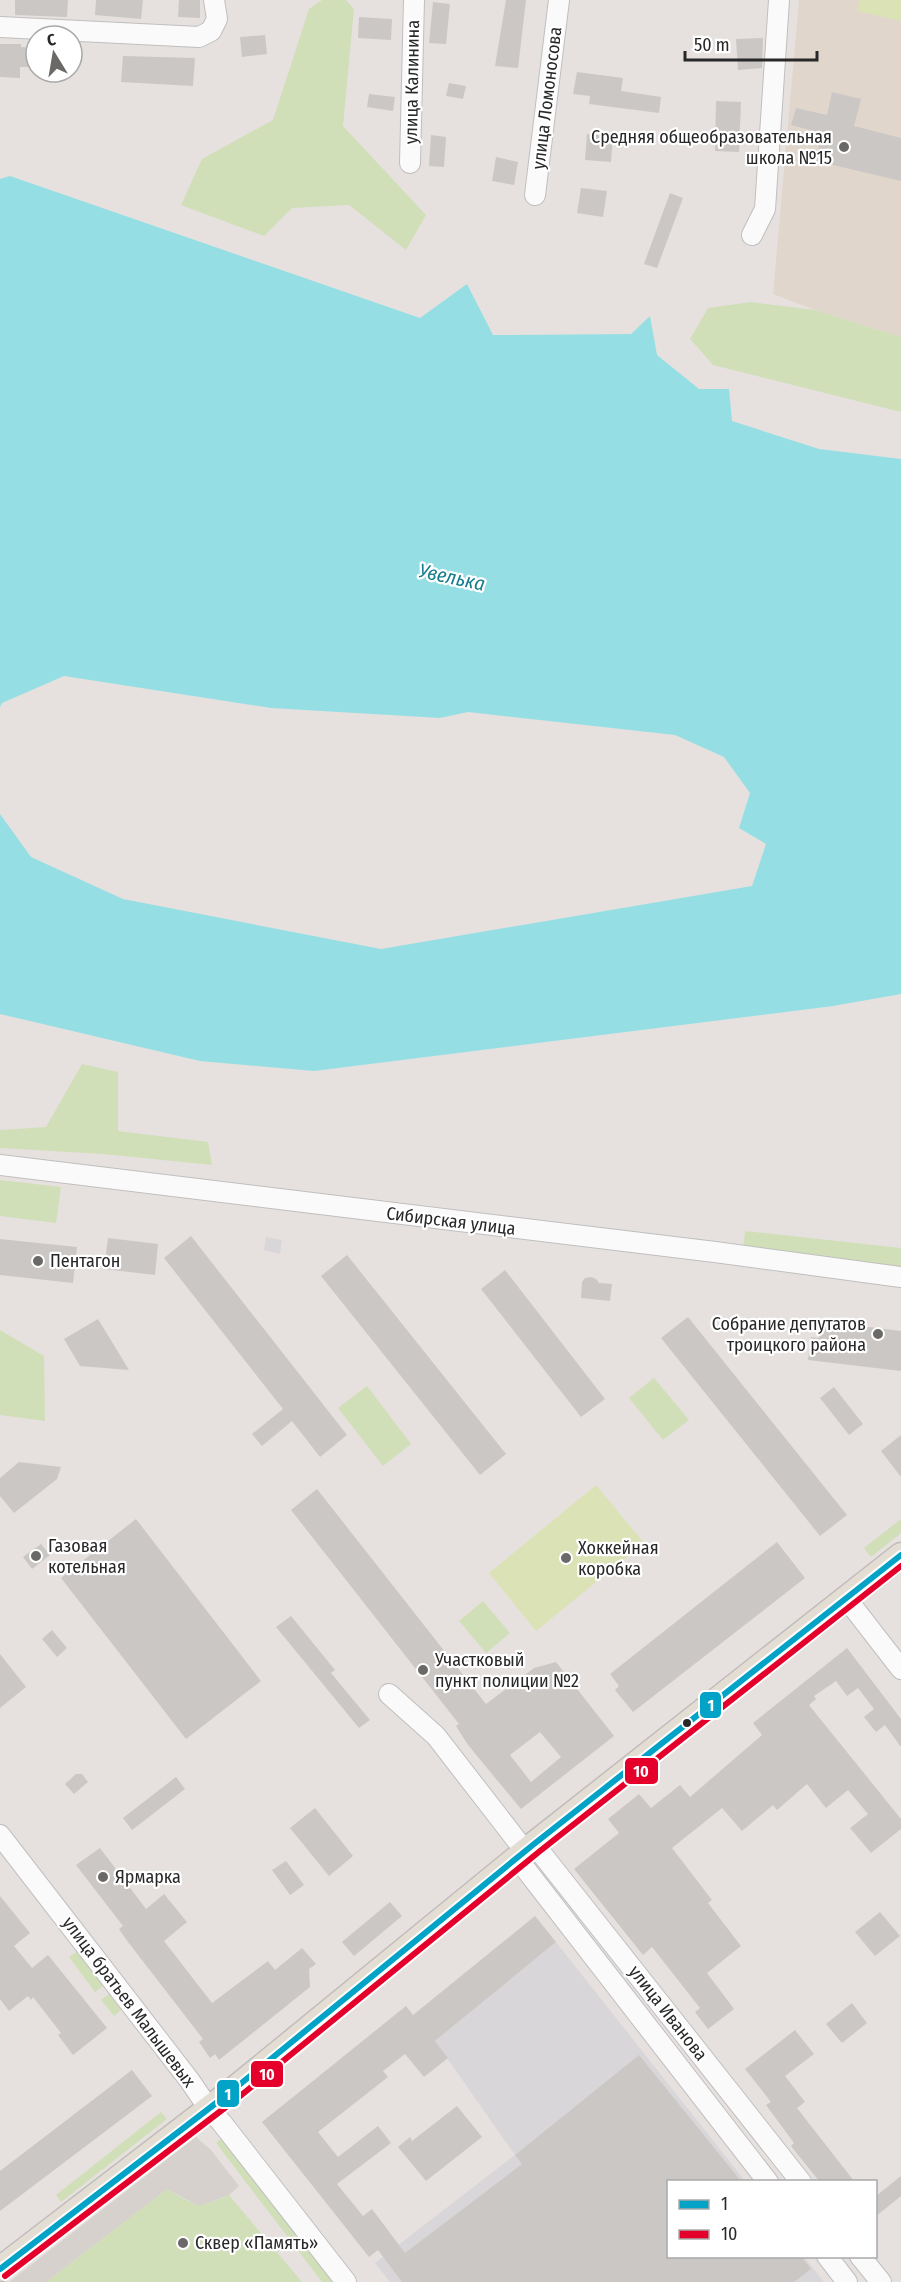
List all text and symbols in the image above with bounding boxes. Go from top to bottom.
street label: улица Калинина [400,20,424,144]
north arrow [24,24,84,84]
scale bar [685,24,817,62]
street label: улица Ломоносова [527,25,567,170]
text: С [45,30,58,50]
text: 50 m [694,34,730,56]
place label: Средняя общеобразовательная школа №15 [591,126,832,169]
marker: Средняя общеобразовательная школа №15 [837,140,851,154]
water label: Увелька [417,558,487,596]
street label: Сибирская улица [385,1202,517,1240]
place label: Пентагон [50,1250,120,1272]
marker: Пентагон [31,1254,45,1268]
place label: Собрание депутатов троицкого района [712,1313,866,1356]
marker: Собрание депутатов троицкого района [871,1327,885,1341]
place label: Газовая котельная [48,1535,126,1578]
place label: Хоккейная коробка [578,1537,659,1580]
marker: Газовая котельная [29,1549,43,1563]
marker: Хоккейная коробка [559,1551,573,1565]
place label: Участковый пункт полиции №2 [434,1649,579,1692]
marker: Участковый пункт полиции №2 [416,1663,430,1677]
line badge: 1 [699,1691,722,1719]
text: 1 [708,1696,714,1715]
unlabelled marker [681,1717,693,1729]
line badge: 10 [624,1757,659,1785]
text: 10 [633,1762,649,1781]
place label: Ярмарка [115,1866,181,1888]
marker: Ярмарка [96,1870,110,1884]
street label: улица братьев Малышевых [58,1912,200,2092]
street label: улица Иванова [624,1961,712,2065]
line badge: 10 [250,2060,284,2088]
text: 10 [259,2065,275,2084]
line badge: 1 [216,2079,240,2108]
text: 1 [225,2085,231,2104]
legend [667,2180,877,2258]
text: 1 [721,2193,728,2215]
text: 10 [721,2223,737,2245]
place label: Сквер «Память» [195,2232,318,2254]
marker: Сквер «Память» [176,2236,190,2250]

